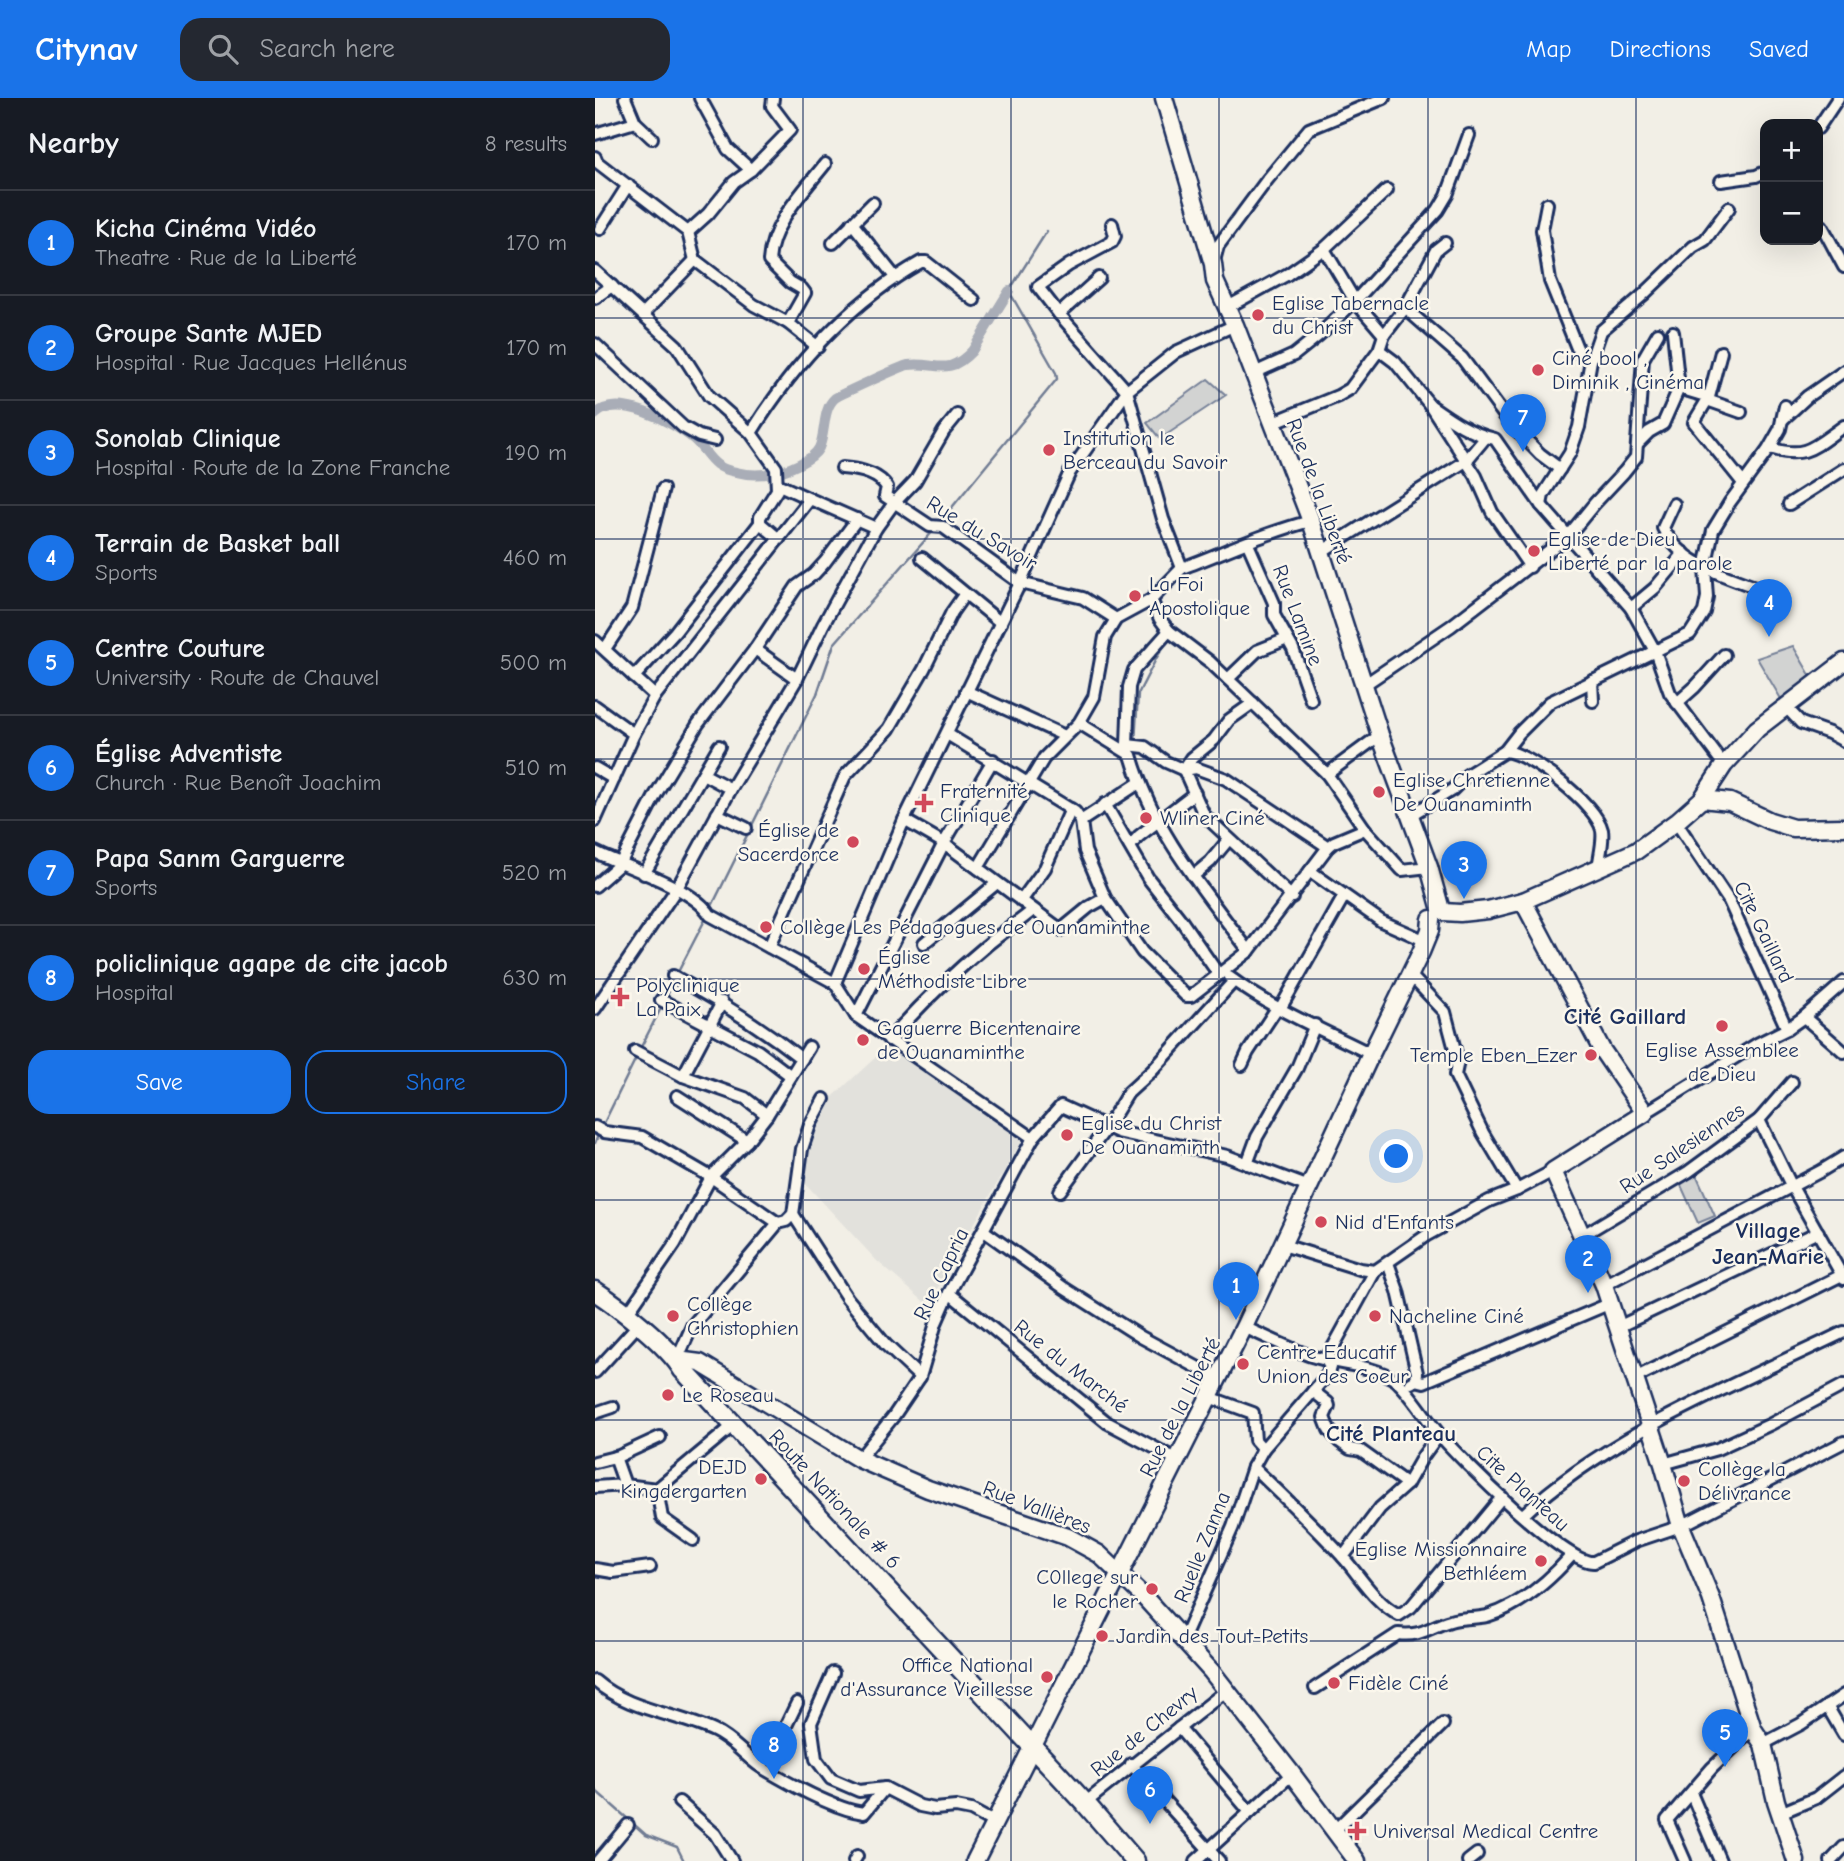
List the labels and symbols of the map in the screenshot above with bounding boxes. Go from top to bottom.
place label: Eglise Tabernacle du Christ [1272,291,1429,339]
marker: Eglise Tabernacle du Christ [1250,307,1266,323]
place label: Ciné bool , Diminik , Cinéma [1552,346,1704,394]
marker: Ciné bool , Diminik , Cinéma [1530,362,1546,378]
pin: 7 [1500,394,1546,452]
street label: Rue de la Liberté [1282,415,1356,567]
place label: Institution le Berceau du Savoir [1063,426,1228,474]
marker: Institution le Berceau du Savoir [1041,442,1057,458]
street label: Rue du Savoir [922,491,1042,576]
place label: Eglise de Dieu Liberté par la parole [1548,527,1732,575]
marker: Eglise de Dieu Liberté par la parole [1526,543,1542,559]
street label: Rue Lamine [1268,561,1328,669]
place label: La Foi Apostolique [1149,572,1250,620]
pin: 4 [1746,579,1792,637]
marker: La Foi Apostolique [1127,588,1143,604]
place label: Eglise Chretienne De Ouanaminth [1393,768,1550,816]
place label: Fraternité Clinique [940,779,1027,827]
marker: Eglise Chretienne De Ouanaminth [1371,784,1387,800]
marker: Fraternité Clinique [914,793,934,813]
place label: Wliner Ciné [1160,806,1265,830]
marker: Wliner Ciné [1138,810,1154,826]
place label: Église de Sacerdorce [738,818,839,866]
marker: Église de Sacerdorce [845,834,861,850]
pin: 3 [1441,841,1487,899]
street label: Cite Gaillard [1729,877,1799,987]
place label: Collège Les Pédagogues de Ouanaminthe [780,915,1150,939]
marker: Collège Les Pédagogues de Ouanaminthe [758,919,774,935]
place label: Église Méthodiste Libre [878,945,1027,993]
marker: Église Méthodiste Libre [856,961,872,977]
place label: Polyclinique La Paix [636,973,740,1021]
marker: Polyclinique La Paix [610,987,630,1007]
district label: Cité Gaillard [1564,1003,1686,1030]
place label: Gaguerre Bicentenaire de Ouanaminthe [877,1016,1081,1064]
marker: Eglise Assemblee de Dieu [1714,1018,1730,1034]
marker: Gaguerre Bicentenaire de Ouanaminthe [855,1032,871,1048]
place label: Eglise Assemblee de Dieu [1645,1038,1799,1086]
place label: Temple Eben_Ezer [1410,1043,1578,1067]
marker: Temple Eben_Ezer [1583,1047,1599,1063]
street label: Rue Salesiennes [1615,1098,1749,1198]
place label: Eglise du Christ De Ouanaminth [1081,1111,1222,1159]
marker: Eglise du Christ De Ouanaminth [1059,1127,1075,1143]
your location [1379,1139,1413,1173]
place label: Nid d'Enfants [1335,1210,1454,1234]
marker: Nid d'Enfants [1313,1214,1329,1230]
district label: Village Jean-Marie [1712,1217,1824,1270]
street label: Rue Capria [908,1224,974,1324]
pin: 2 [1565,1235,1611,1293]
pin: 1 [1213,1262,1259,1320]
place label: Collège Christophien [687,1292,799,1340]
place label: Nacheline Ciné [1389,1304,1524,1328]
marker: Collège Christophien [665,1308,681,1324]
marker: Nacheline Ciné [1367,1308,1383,1324]
street label: Rue du Marché [1009,1314,1133,1418]
street label: Rue de la Liberté [1135,1333,1225,1481]
place label: Centre Educatif Union des Coeur [1257,1340,1409,1388]
marker: Centre Educatif Union des Coeur [1235,1356,1251,1372]
place label: Le Roseau [682,1383,774,1407]
marker: Le Roseau [660,1387,676,1403]
district label: Cité Planteau [1326,1420,1456,1447]
street label: Route Nationale # 6 [764,1424,906,1574]
street label: Cite Planteau [1472,1440,1574,1536]
place label: DEJD Kingdergarten [621,1455,747,1503]
place label: Collège la Délivrance [1698,1457,1791,1505]
marker: DEJD Kingdergarten [753,1471,769,1487]
marker: Collège la Délivrance [1676,1473,1692,1489]
street label: Rue Vallières [980,1475,1094,1539]
street label: Ruelle Zanna [1169,1488,1235,1606]
place label: Eglise Missionnaire Bethléem [1355,1537,1527,1585]
marker: Eglise Missionnaire Bethléem [1533,1553,1549,1569]
place label: C0llege sur le Rocher [1036,1565,1139,1613]
marker: C0llege sur le Rocher [1144,1581,1160,1597]
place label: Jardin des Tout-Petits [1116,1624,1308,1648]
marker: Jardin des Tout-Petits [1094,1628,1110,1644]
place label: Office National d'Assurance Vieillesse [840,1653,1033,1701]
marker: Office National d'Assurance Vieillesse [1039,1669,1055,1685]
place label: Fidèle Ciné [1348,1671,1448,1695]
marker: Fidèle Ciné [1326,1675,1342,1691]
street label: Rue de Chevry [1086,1680,1203,1781]
pin: 5 [1702,1709,1748,1767]
pin: 8 [751,1721,797,1779]
pin: 6 [1127,1766,1173,1824]
place label: Universal Medical Centre [1373,1819,1598,1843]
marker: Universal Medical Centre [1347,1821,1367,1841]

